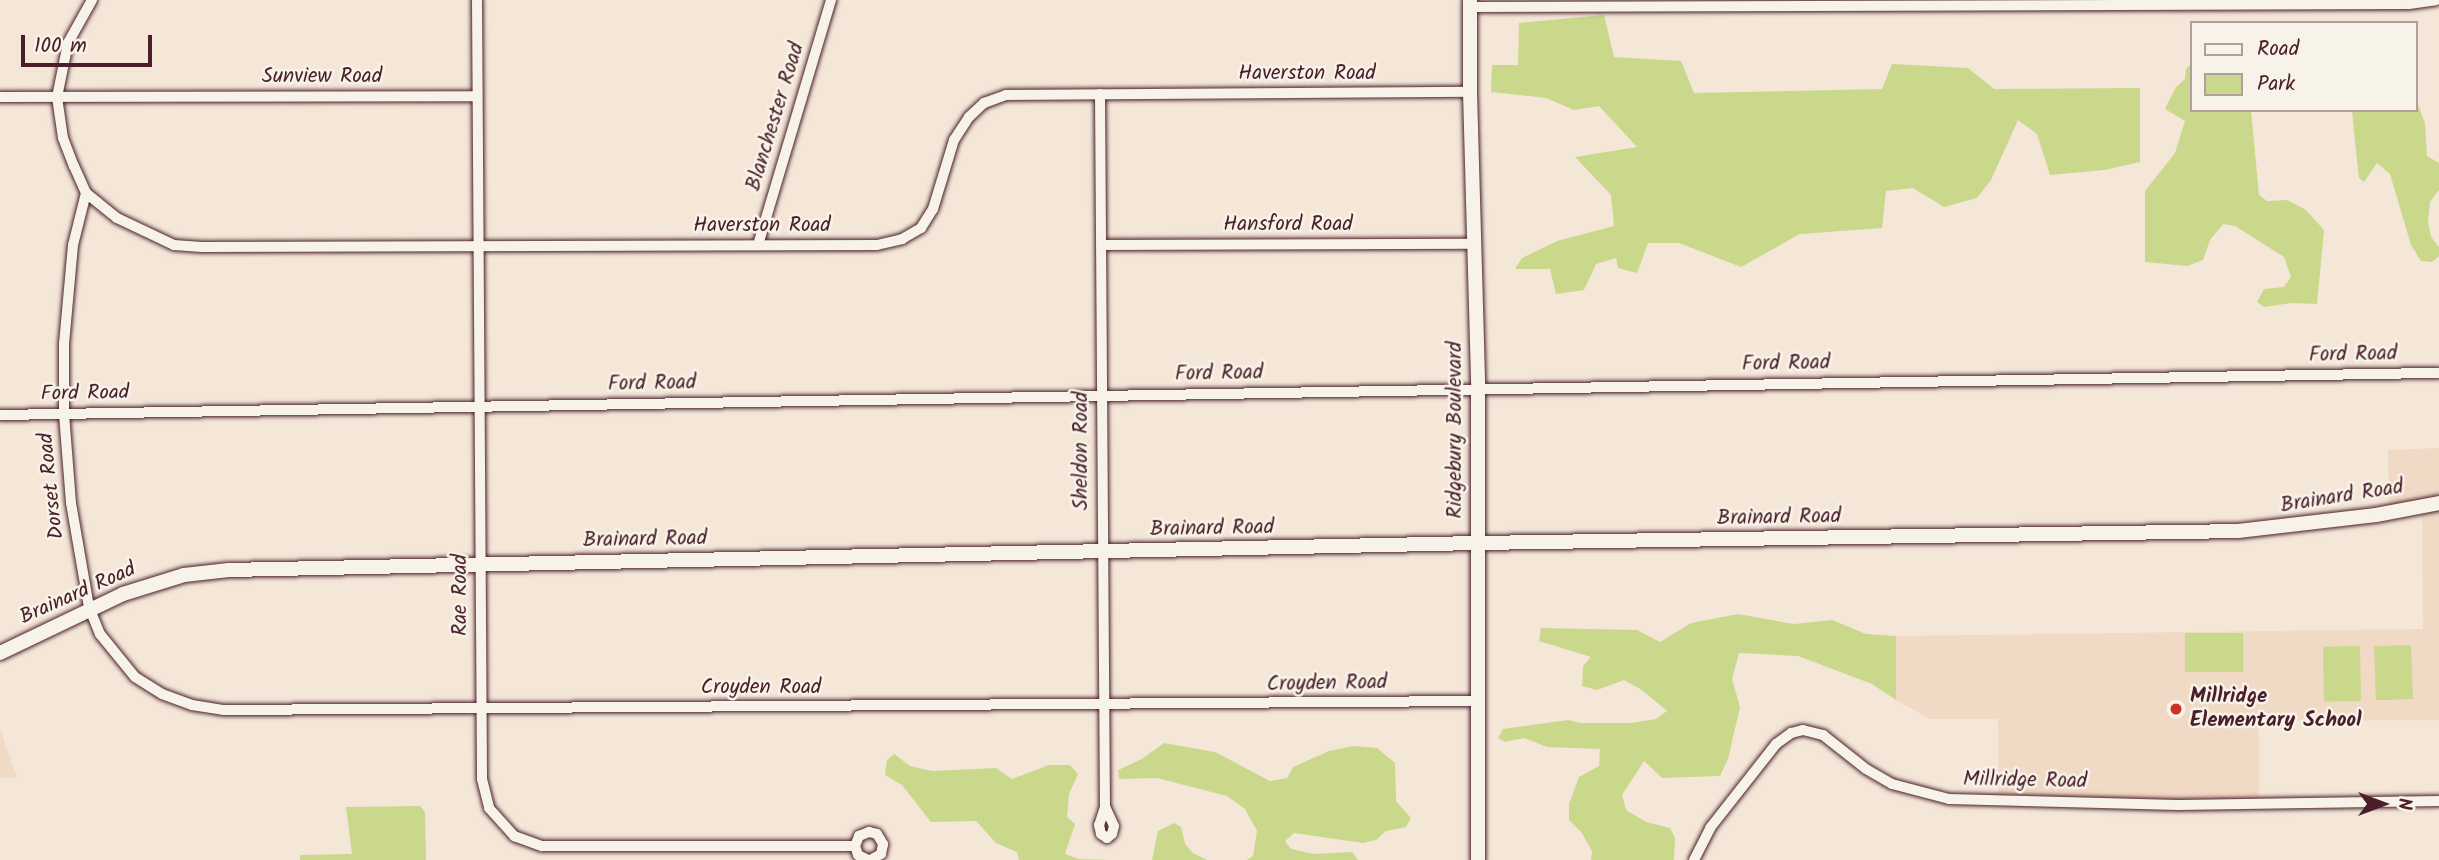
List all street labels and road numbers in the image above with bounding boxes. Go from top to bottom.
street label: Blanchester Road [741,40,811,194]
street label: Haverston Road [1238,61,1376,87]
street label: Sunview Road [262,64,382,90]
street label: Hansford Road [1223,212,1353,238]
street label: Haverston Road [693,213,831,239]
street label: Ridgebury Boulevard [1443,341,1469,519]
street label: Ford Road [2309,342,2397,368]
street label: Ford Road [1742,351,1830,377]
street label: Ford Road [1175,361,1263,387]
street label: Ford Road [608,371,696,397]
street label: Ford Road [41,381,129,407]
street label: Sheldon Road [1069,392,1095,510]
street label: Dorset Road [34,431,70,541]
street label: Brainard Road [2279,475,2405,519]
street label: Brainard Road [1717,504,1841,532]
street label: Brainard Road [1150,515,1274,543]
street label: Brainard Road [583,526,707,554]
street label: Rae Road [448,554,474,636]
street label: Brainard Road [16,557,140,631]
street label: Croyden Road [1267,670,1387,698]
street label: Croyden Road [701,675,821,701]
street label: Millridge Road [1963,767,2087,795]

